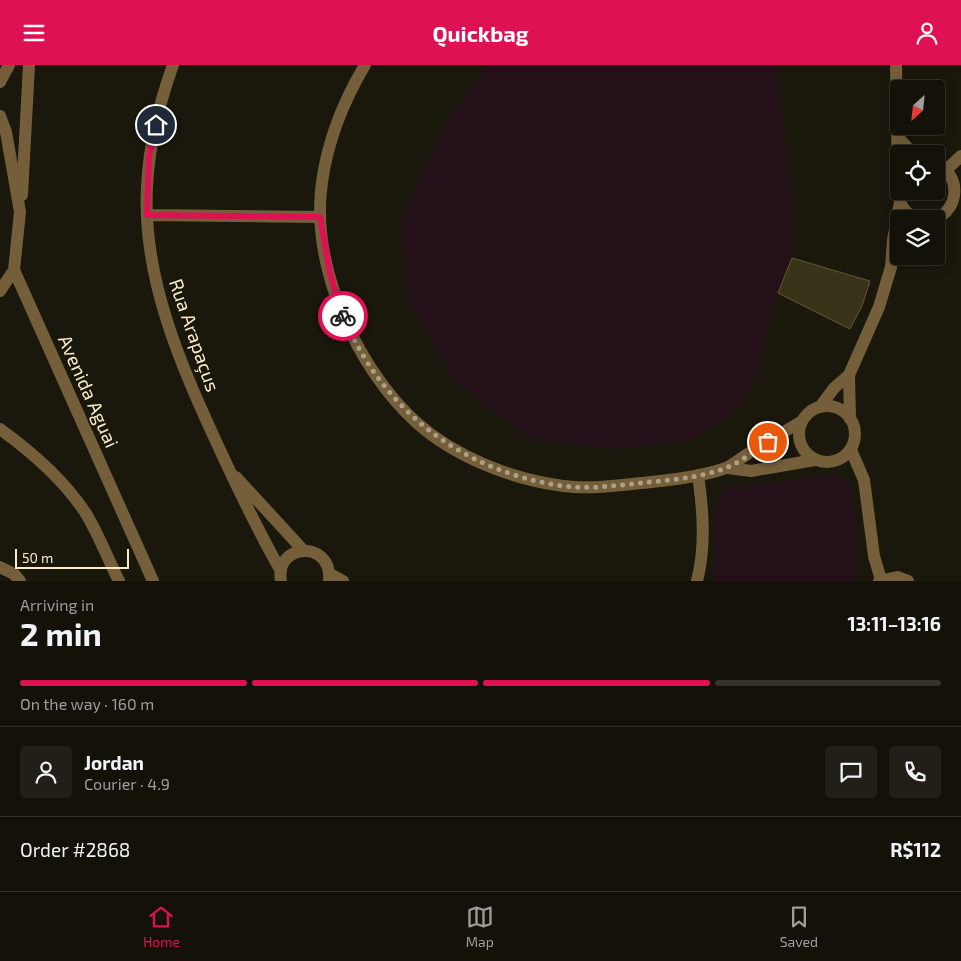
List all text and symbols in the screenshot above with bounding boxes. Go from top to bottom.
icon: menu [20,19,48,47]
icon: person [913,19,941,47]
text: Quickbag [432,20,529,46]
north arrow [890,80,945,135]
map controls [890,80,945,265]
pin [135,104,177,146]
icon: home [142,111,170,139]
button: locate [890,145,945,200]
button: layers [890,210,945,265]
street label: Rua Arapaçus [164,276,225,395]
courier [318,291,368,341]
icon: bike [329,302,357,330]
street label: Avenida Aguai [54,331,124,451]
pin [747,421,789,463]
icon: bag [754,428,782,456]
scale bar [15,546,129,569]
text: 50 m [22,549,53,566]
text: Arriving in [20,595,94,614]
text: 13:11–13:16 [847,612,941,635]
text: 2 min [20,614,102,652]
text: On the way · 160 m [20,694,154,713]
button: person [20,746,72,798]
button: chat [825,746,877,798]
button: phone [889,746,941,798]
text: Jordan [84,751,144,774]
text: Courier · 4.9 [84,774,170,793]
text: Order #2868 [20,838,130,861]
text: R$112 [890,838,941,861]
tab: Home [143,903,180,950]
tab: Map [466,903,494,950]
tab: Saved [780,903,818,950]

